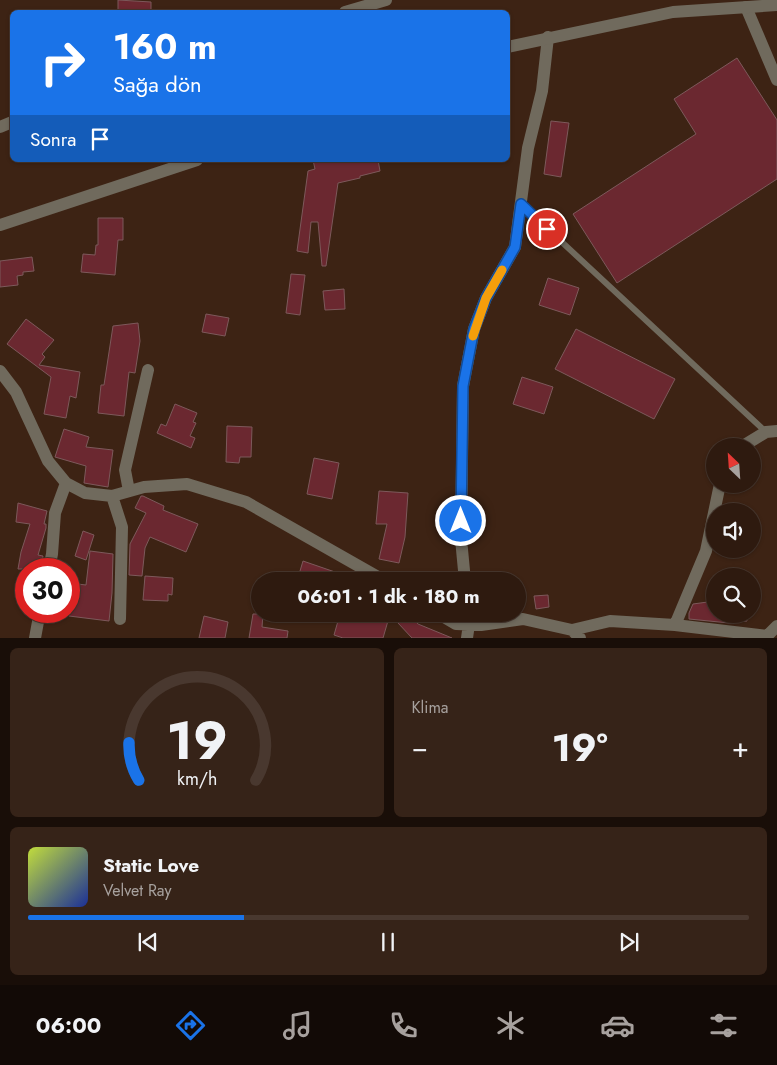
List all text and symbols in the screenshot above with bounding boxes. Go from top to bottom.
text: 160 m [113,22,217,72]
icon: right [30,30,95,95]
text: Sağa dön [113,68,201,100]
icon: arrive [86,125,114,153]
text: Sonra [30,126,76,153]
pin [526,208,568,250]
icon: arrive [533,215,561,243]
north arrow [706,438,761,492]
map controls [706,438,761,623]
position arrow [434,494,486,546]
button: sound [706,503,761,558]
speed limit sign: 30 [15,558,80,623]
button: search [706,568,761,623]
text: 06:01 · 1 dk · 180 m [297,583,480,610]
text: Klima [412,696,449,719]
text: 19 [166,703,227,779]
text: 19° [552,720,608,775]
text: − [412,727,428,768]
text: + [732,727,749,768]
text: km/h [177,766,217,792]
text: Static Love [103,852,199,879]
text: Velvet Ray [103,879,172,902]
icon: previous [134,928,162,956]
icon: pause [374,928,402,956]
icon: next [615,928,643,956]
icon: directions [173,1008,208,1043]
icon: music [280,1008,315,1043]
icon: phone [386,1008,421,1043]
icon: climate [493,1008,528,1043]
icon: car [600,1008,635,1043]
icon: filters [706,1008,741,1043]
text: 06:00 [36,1009,101,1041]

